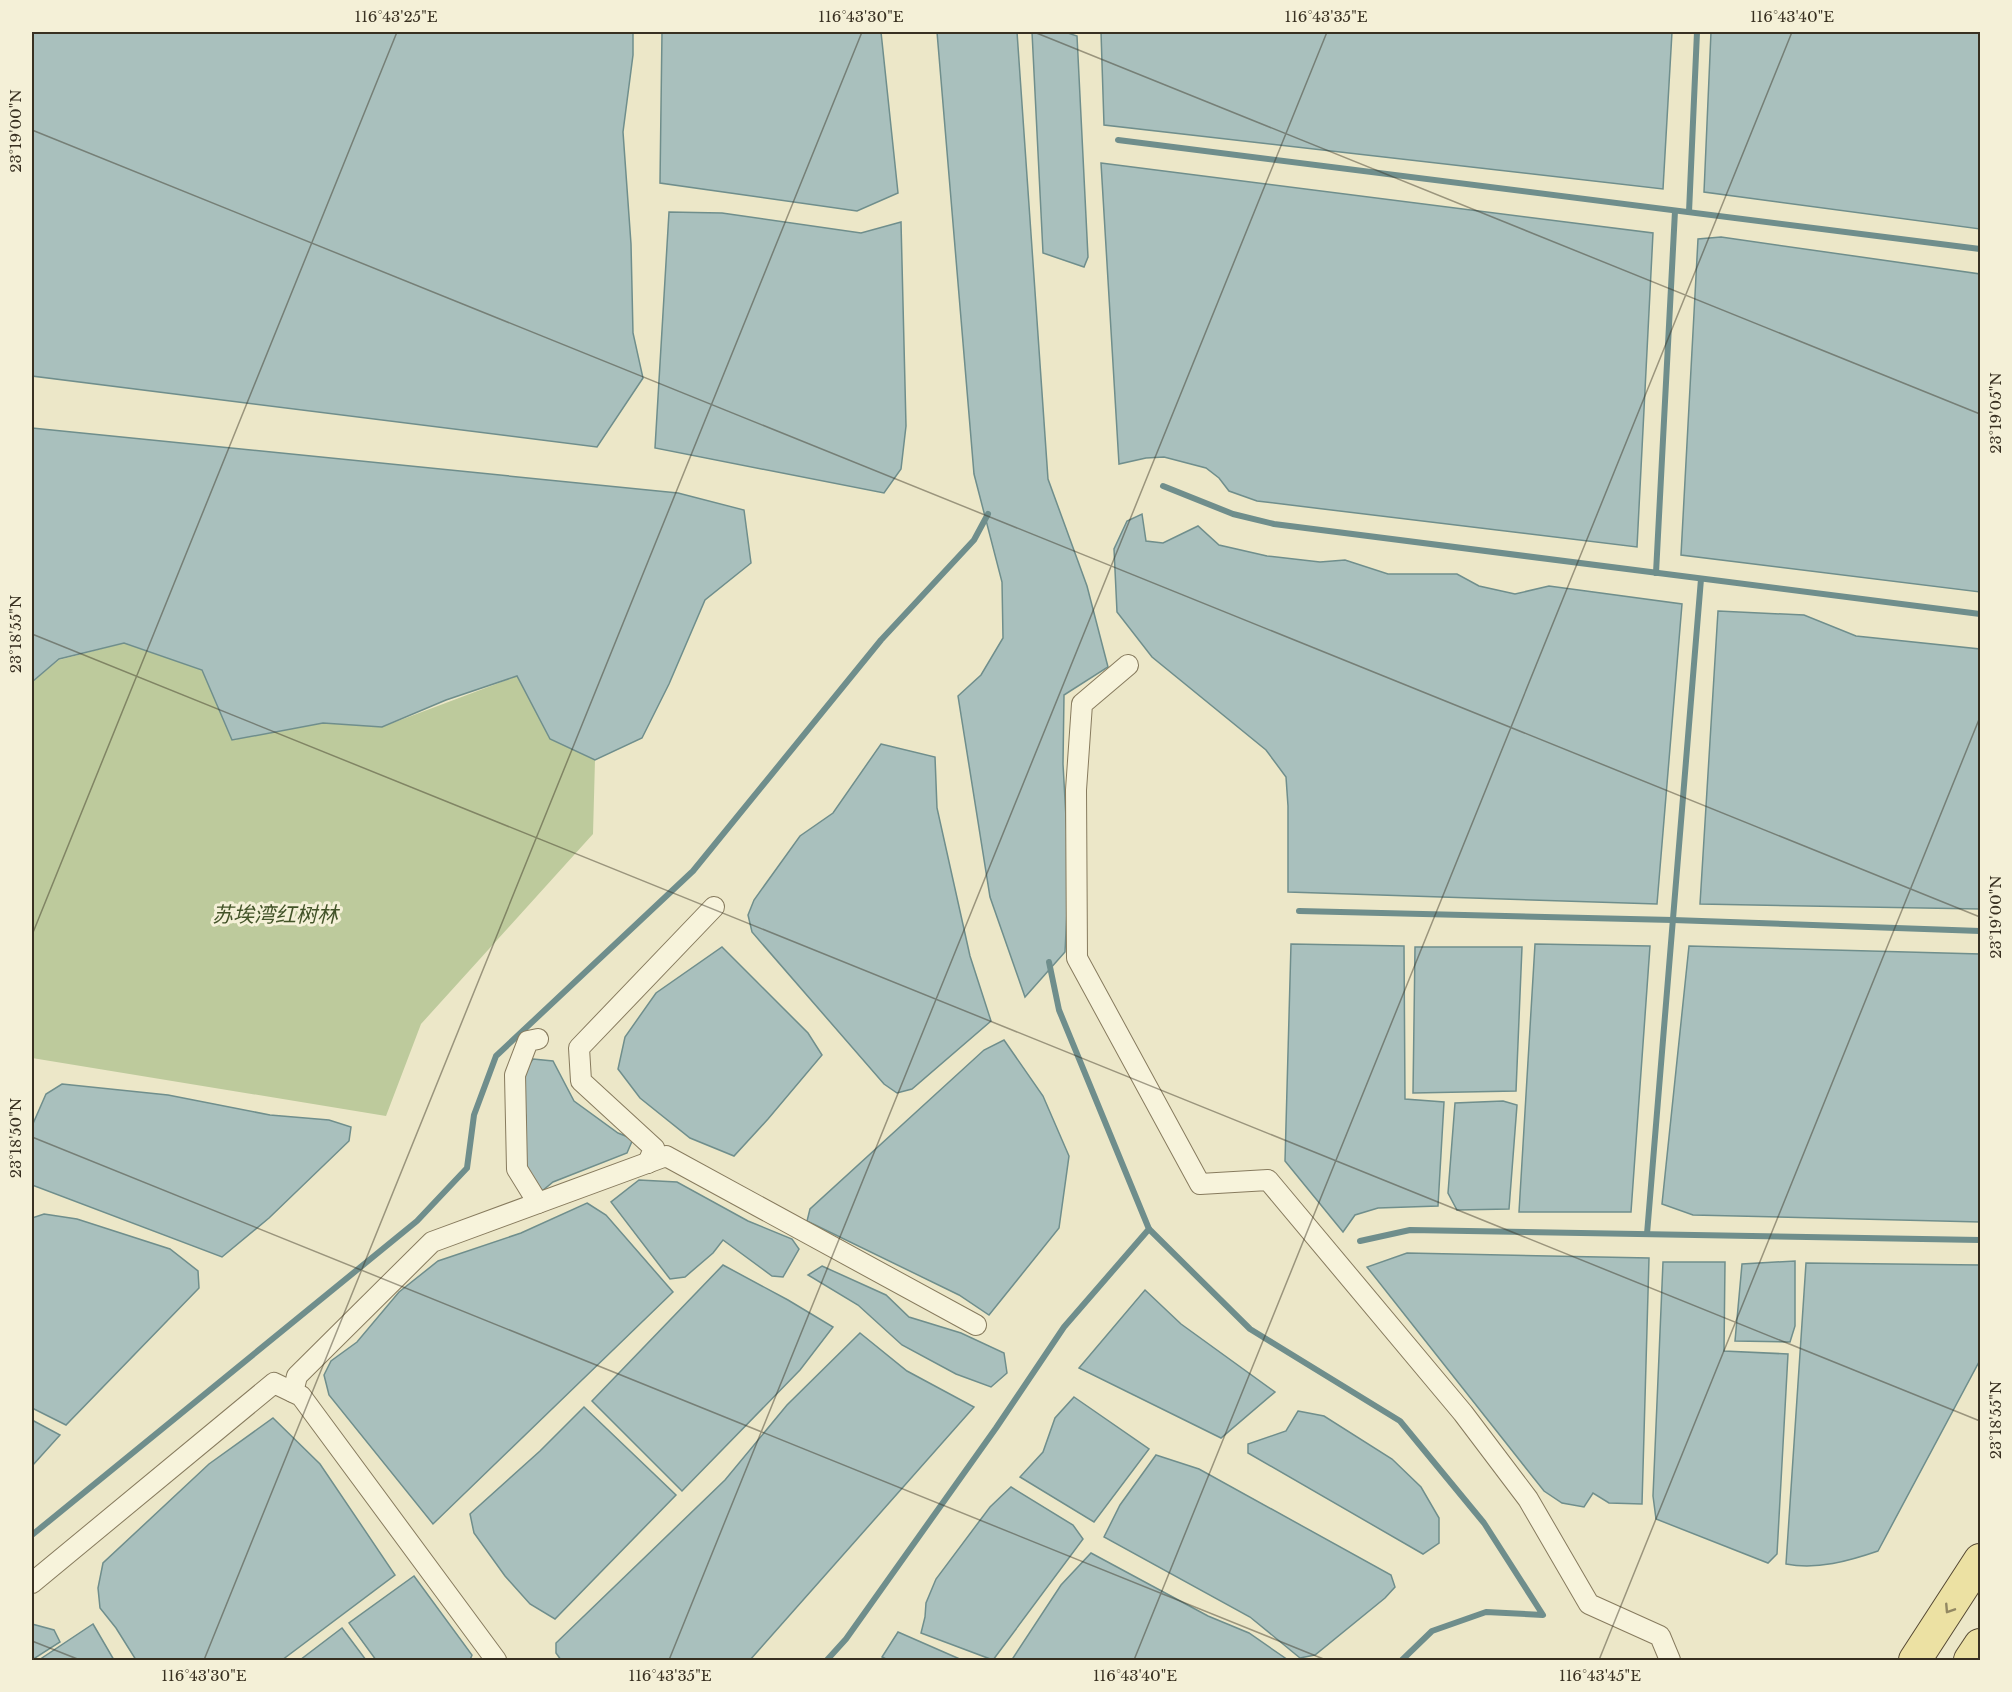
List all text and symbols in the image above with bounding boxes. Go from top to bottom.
text: 116°43'25"E [354,7,438,26]
text: 116°43'30"E [818,7,904,26]
text: 116°43'35"E [1284,7,1368,26]
text: 116°43'40"E [1750,7,1834,26]
text: 23°19'00"N [6,89,25,173]
text: 23°19'05"N [1986,372,2005,454]
text: 23°18'55"N [6,595,25,673]
text: 23°19'00"N [1986,875,2005,959]
park label: 苏埃湾红树林 [212,902,341,928]
text: 23°18'50"N [6,1098,25,1178]
text: 23°18'55"N [1986,1381,2005,1459]
one-way arrow [1944,1603,1956,1613]
text: 116°43'30"E [161,1666,247,1685]
text: 116°43'35"E [628,1666,712,1685]
text: 116°43'40"E [1093,1666,1177,1685]
text: 116°43'45"E [1559,1666,1641,1685]

